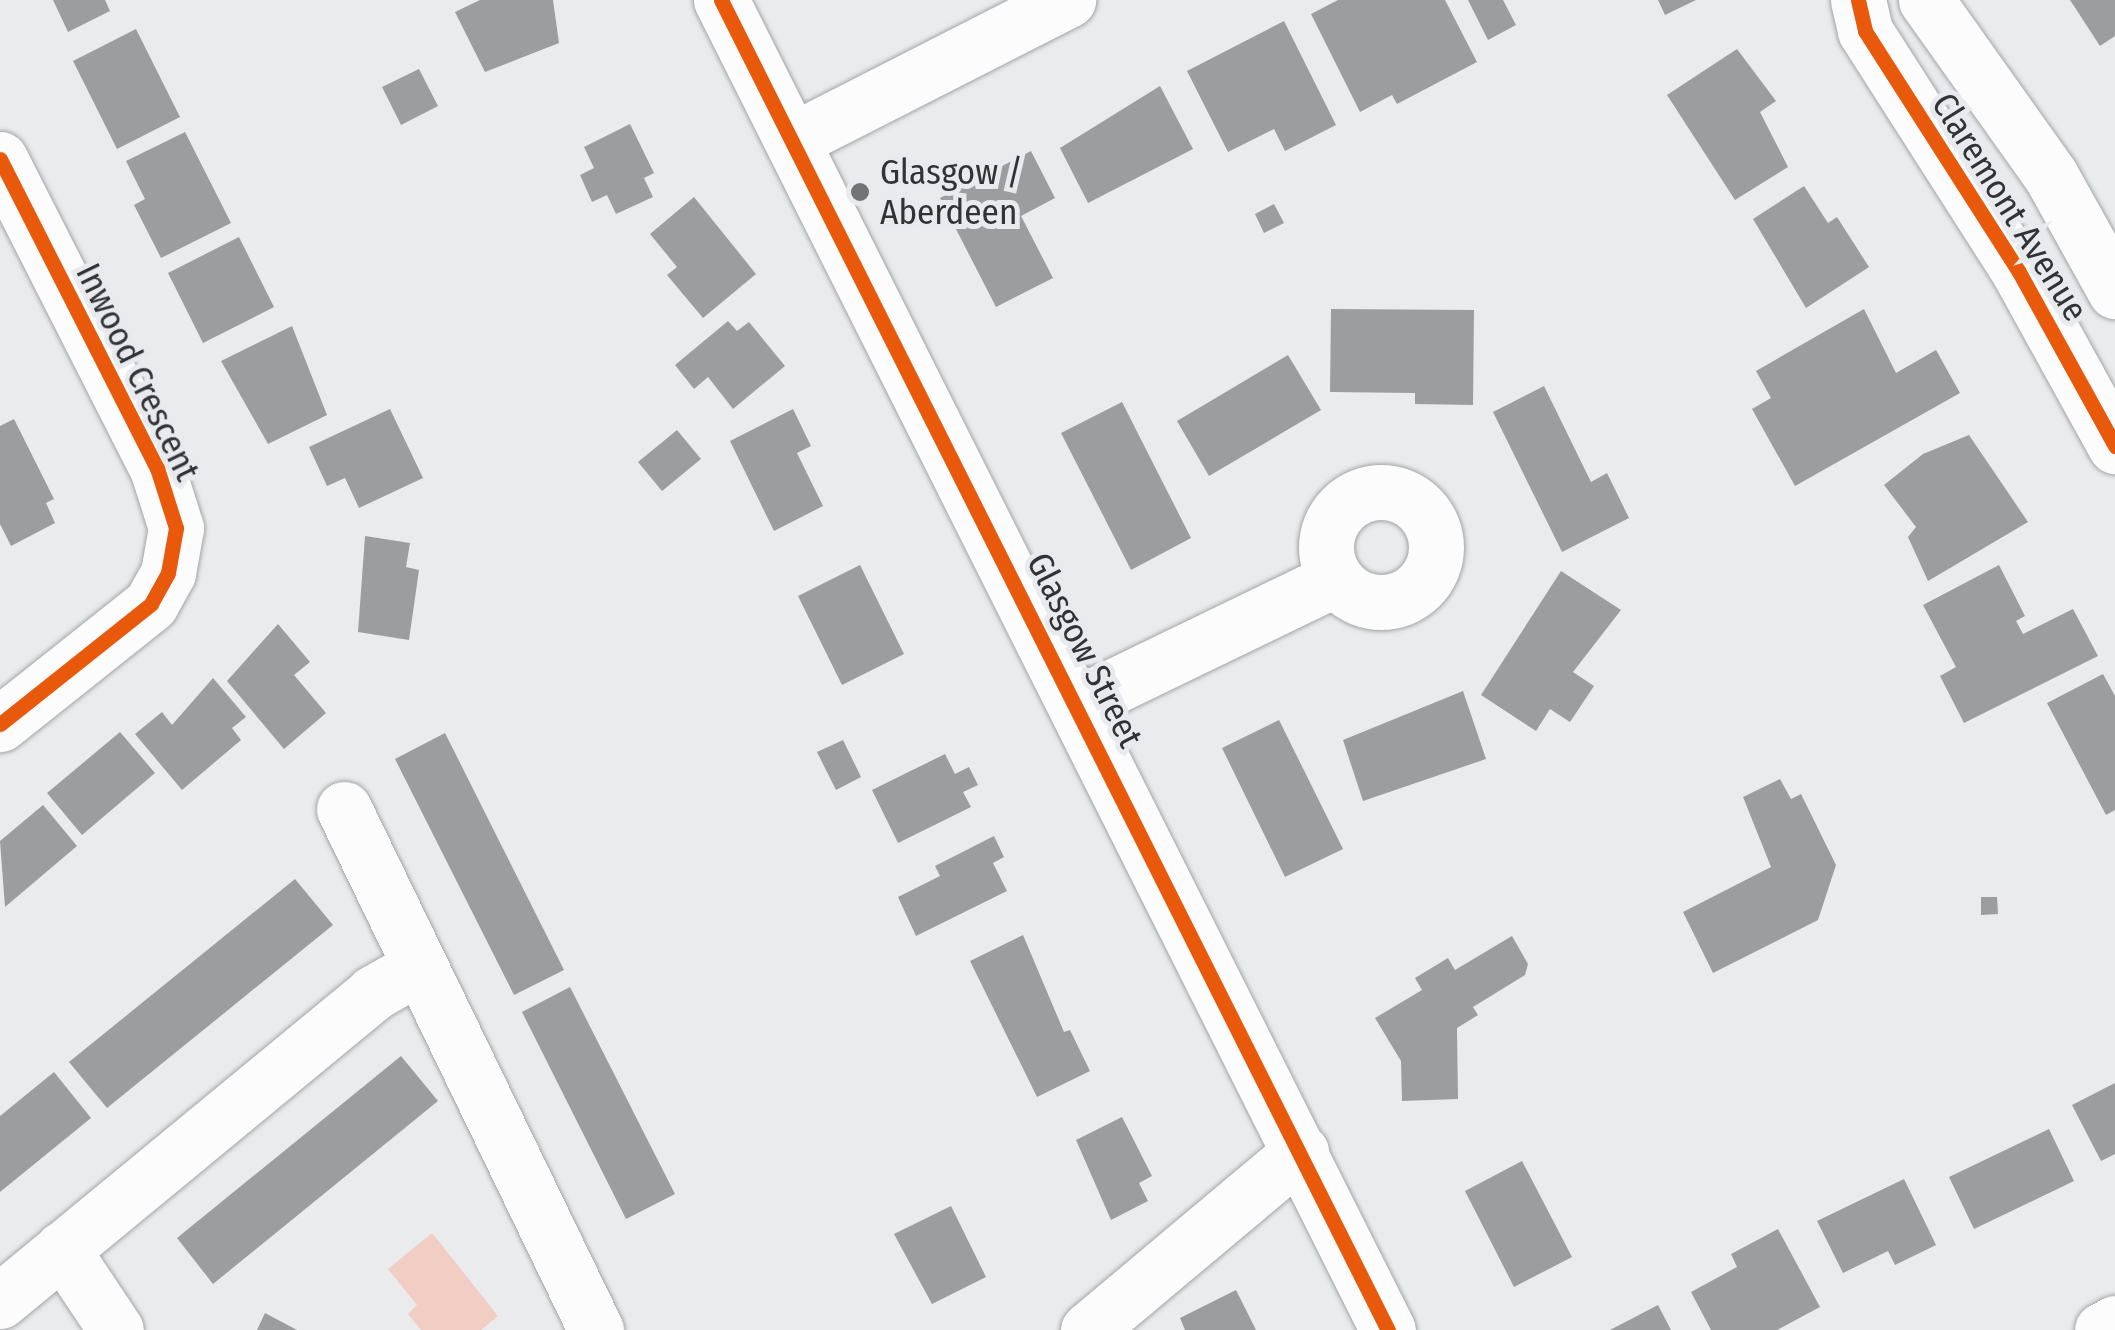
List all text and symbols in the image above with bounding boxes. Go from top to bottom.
street label: Claremont Avenue [1923,85,2097,329]
place label: Glasgow / Aberdeen [880,151,1023,233]
marker: Glasgow / Aberdeen [849,181,871,203]
street label: Inwood Crescent [67,256,209,488]
street label: Glasgow Street [1018,546,1152,754]

